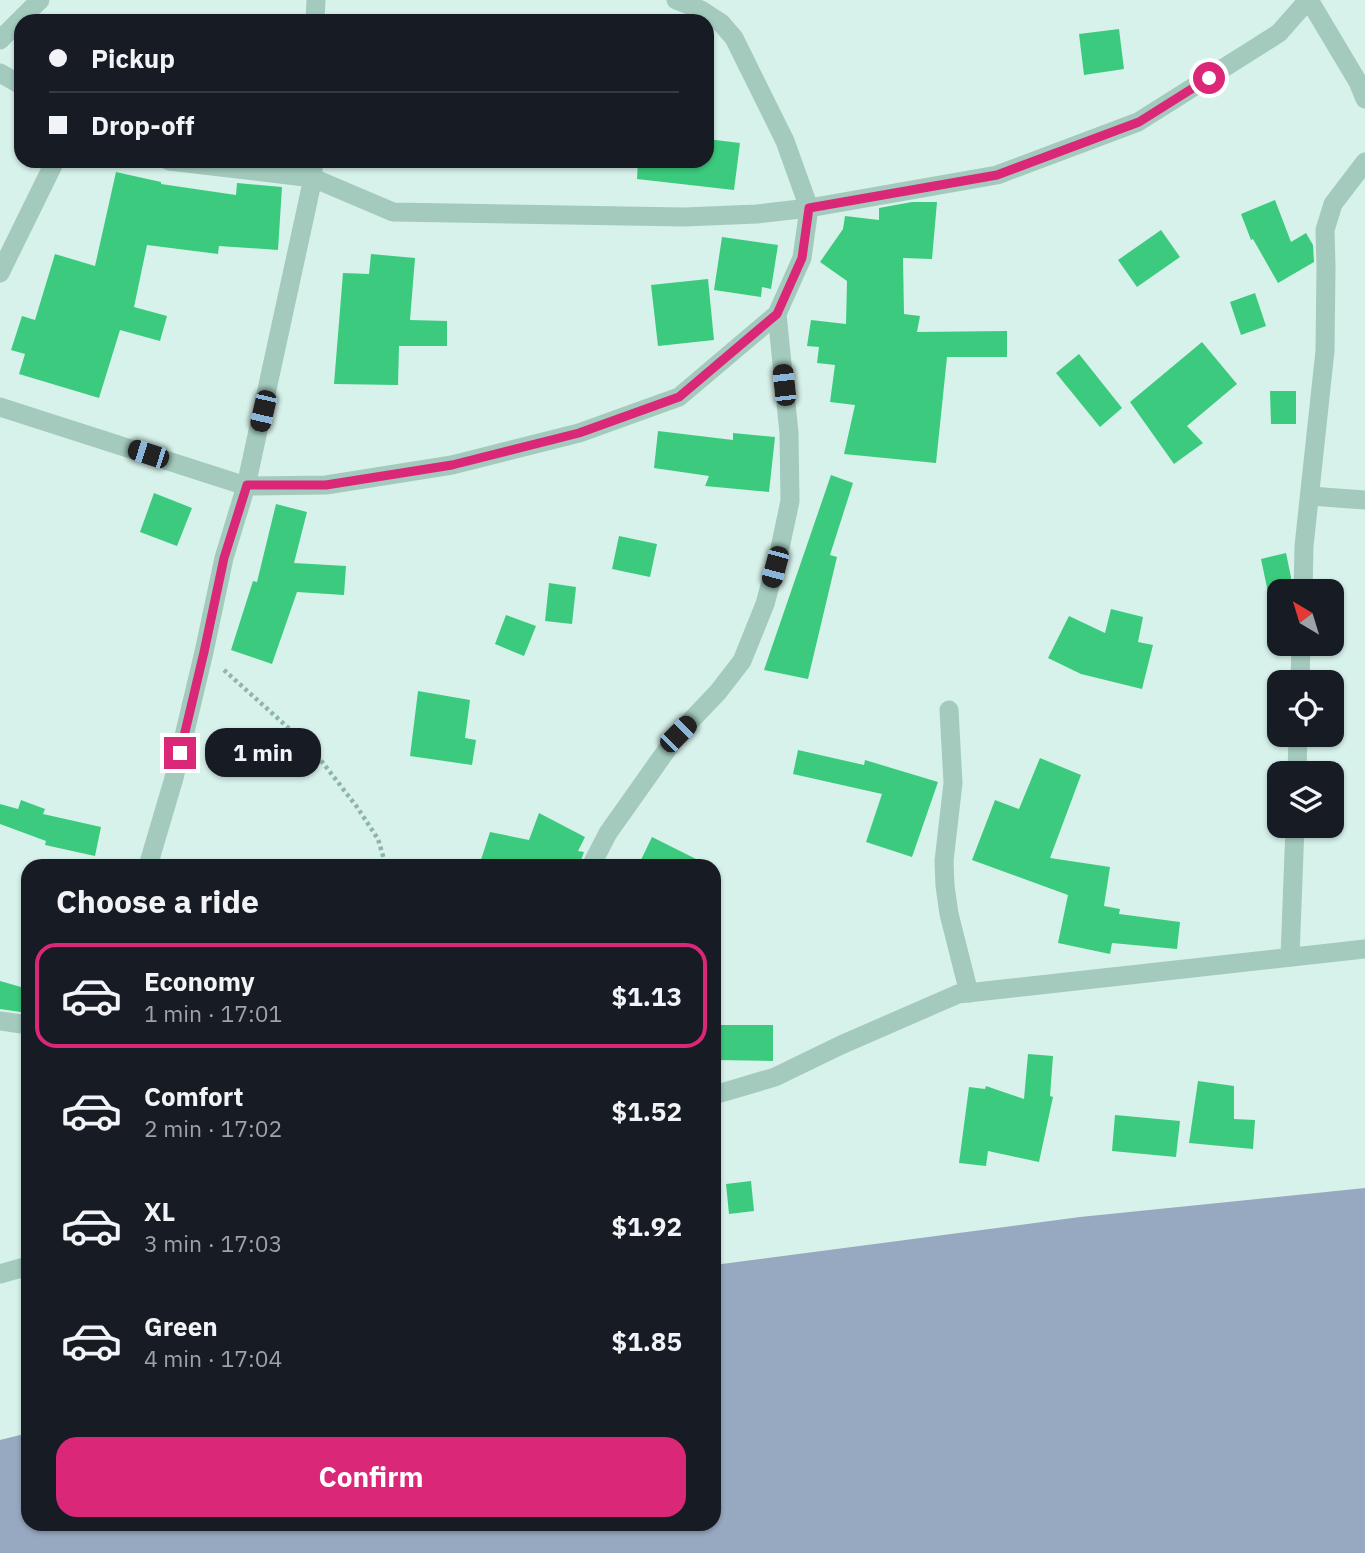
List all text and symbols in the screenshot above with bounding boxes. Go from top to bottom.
text: Pickup [91,41,175,75]
route start [1193,62,1225,94]
text: Drop-off [91,108,194,142]
car [772,363,797,407]
car [249,388,278,434]
car [125,438,172,470]
car [760,544,791,590]
north arrow [1267,579,1344,656]
map controls [1267,579,1344,838]
button: locate [1267,670,1344,747]
car [656,712,701,756]
callout: 1 min [204,728,320,778]
route end [164,737,196,769]
text: 1 min [233,737,293,767]
button: layers [1267,761,1344,838]
text: Choose a ride [56,880,259,922]
icon: car [60,964,123,1027]
text: Economy [144,964,255,998]
text: $1.13 [612,979,682,1013]
text: 1 min · 17:01 [144,998,282,1028]
icon: car [60,1079,123,1142]
text: Comfort [144,1079,243,1113]
text: $1.52 [612,1094,682,1128]
text: 2 min · 17:02 [144,1113,282,1143]
icon: car [60,1194,123,1257]
text: XL [144,1194,175,1228]
text: $1.92 [612,1209,682,1243]
text: 3 min · 17:03 [144,1228,282,1258]
icon: car [60,1309,123,1372]
text: Green [144,1309,218,1343]
text: $1.85 [612,1324,682,1358]
text: 4 min · 17:04 [144,1343,282,1373]
button: Confirm [56,1437,686,1517]

